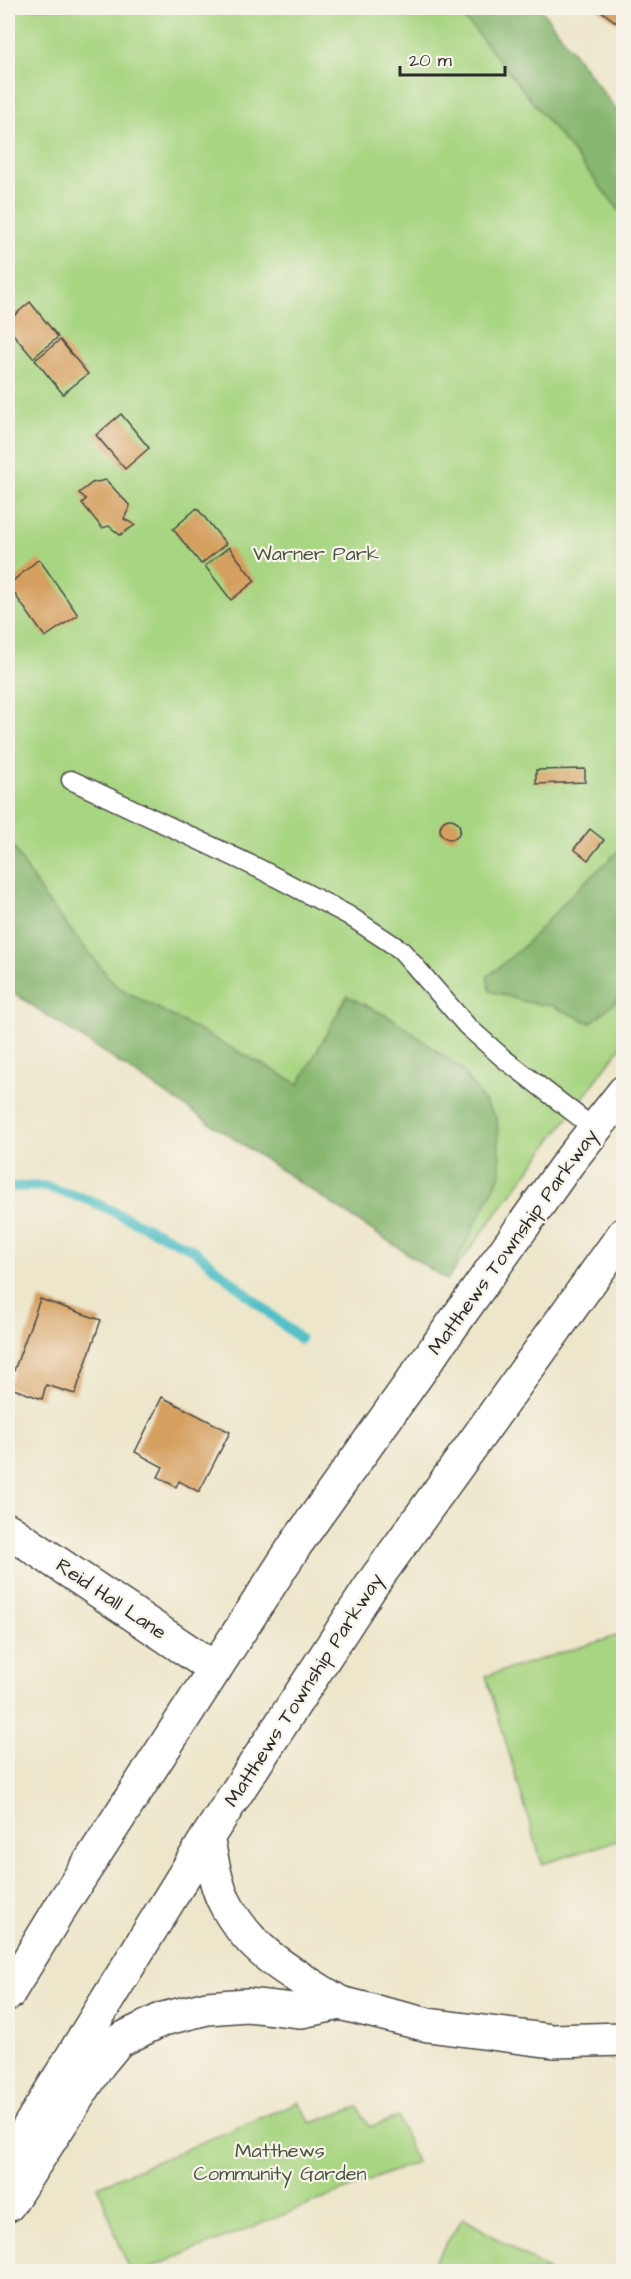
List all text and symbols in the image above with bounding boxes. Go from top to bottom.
scale bar [400,39,505,77]
text: 20 m [409,48,452,73]
park label: Warner Park [253,540,379,568]
street label: Matthews Township Parkway [421,1123,605,1361]
street label: Reid Hall Lane [50,1552,172,1646]
street label: Matthews Township Parkway [218,1568,391,1813]
park label: Matthews Community Garden [194,2137,366,2189]

